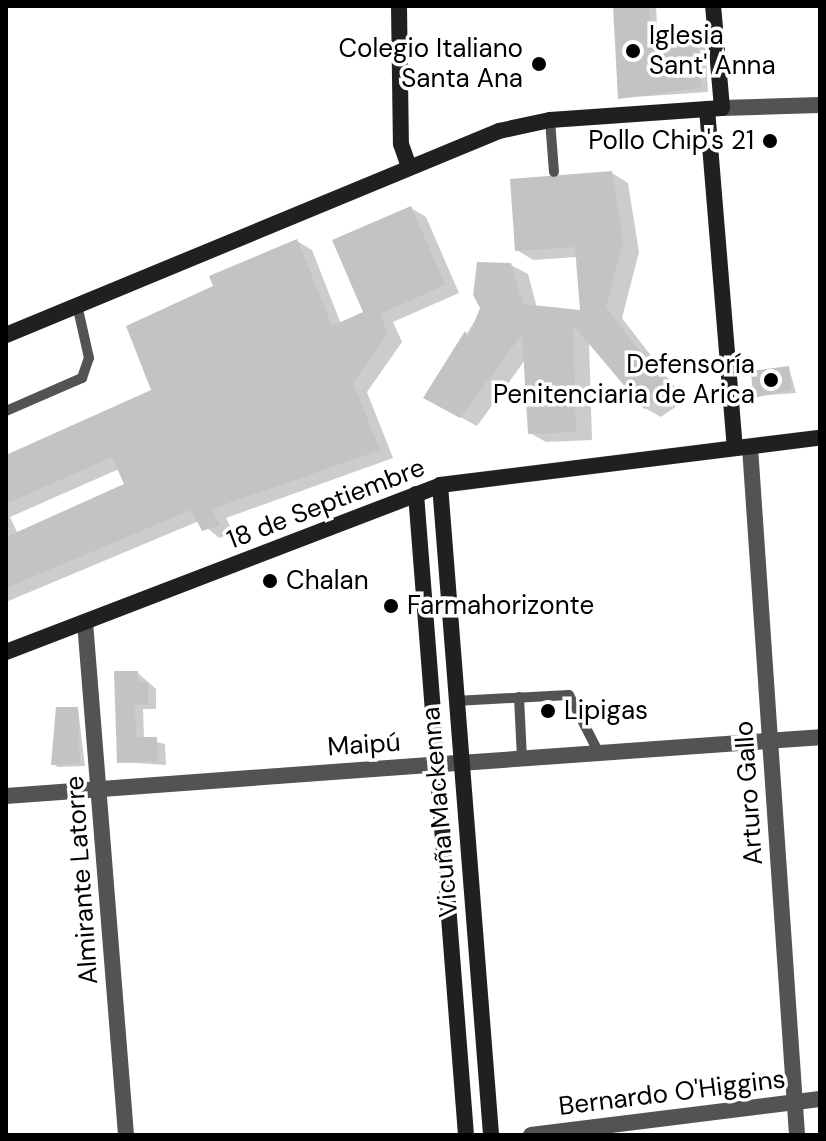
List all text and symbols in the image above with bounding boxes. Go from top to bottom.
place label: Iglesia Sant' Anna [649,20,776,82]
place label: Colegio Italiano Santa Ana [338,33,523,94]
marker: Iglesia Sant' Anna [624,42,642,60]
marker: Colegio Italiano Santa Ana [530,55,548,73]
place label: Pollo Chip's 21 [588,125,754,157]
marker: Pollo Chip's 21 [761,132,779,150]
place label: Defensoría Penitenciaria de Arica [493,349,755,410]
marker: Defensoría Penitenciaria de Arica [762,371,780,389]
street label: 18 de Septiembre [223,452,429,556]
place label: Chalan [286,565,369,597]
marker: Chalan [261,572,279,590]
place label: Farmahorizonte [407,590,594,622]
marker: Farmahorizonte [382,597,400,615]
place label: Lipigas [564,695,648,727]
marker: Lipigas [539,702,557,720]
street label: Vicuña Mackenna [415,705,465,919]
street label: Arturo Gallo [728,720,770,866]
street label: Maipú [326,727,402,763]
street label: Almirante Latorre [59,775,105,985]
street label: Bernardo O'Higgins [557,1064,787,1122]

